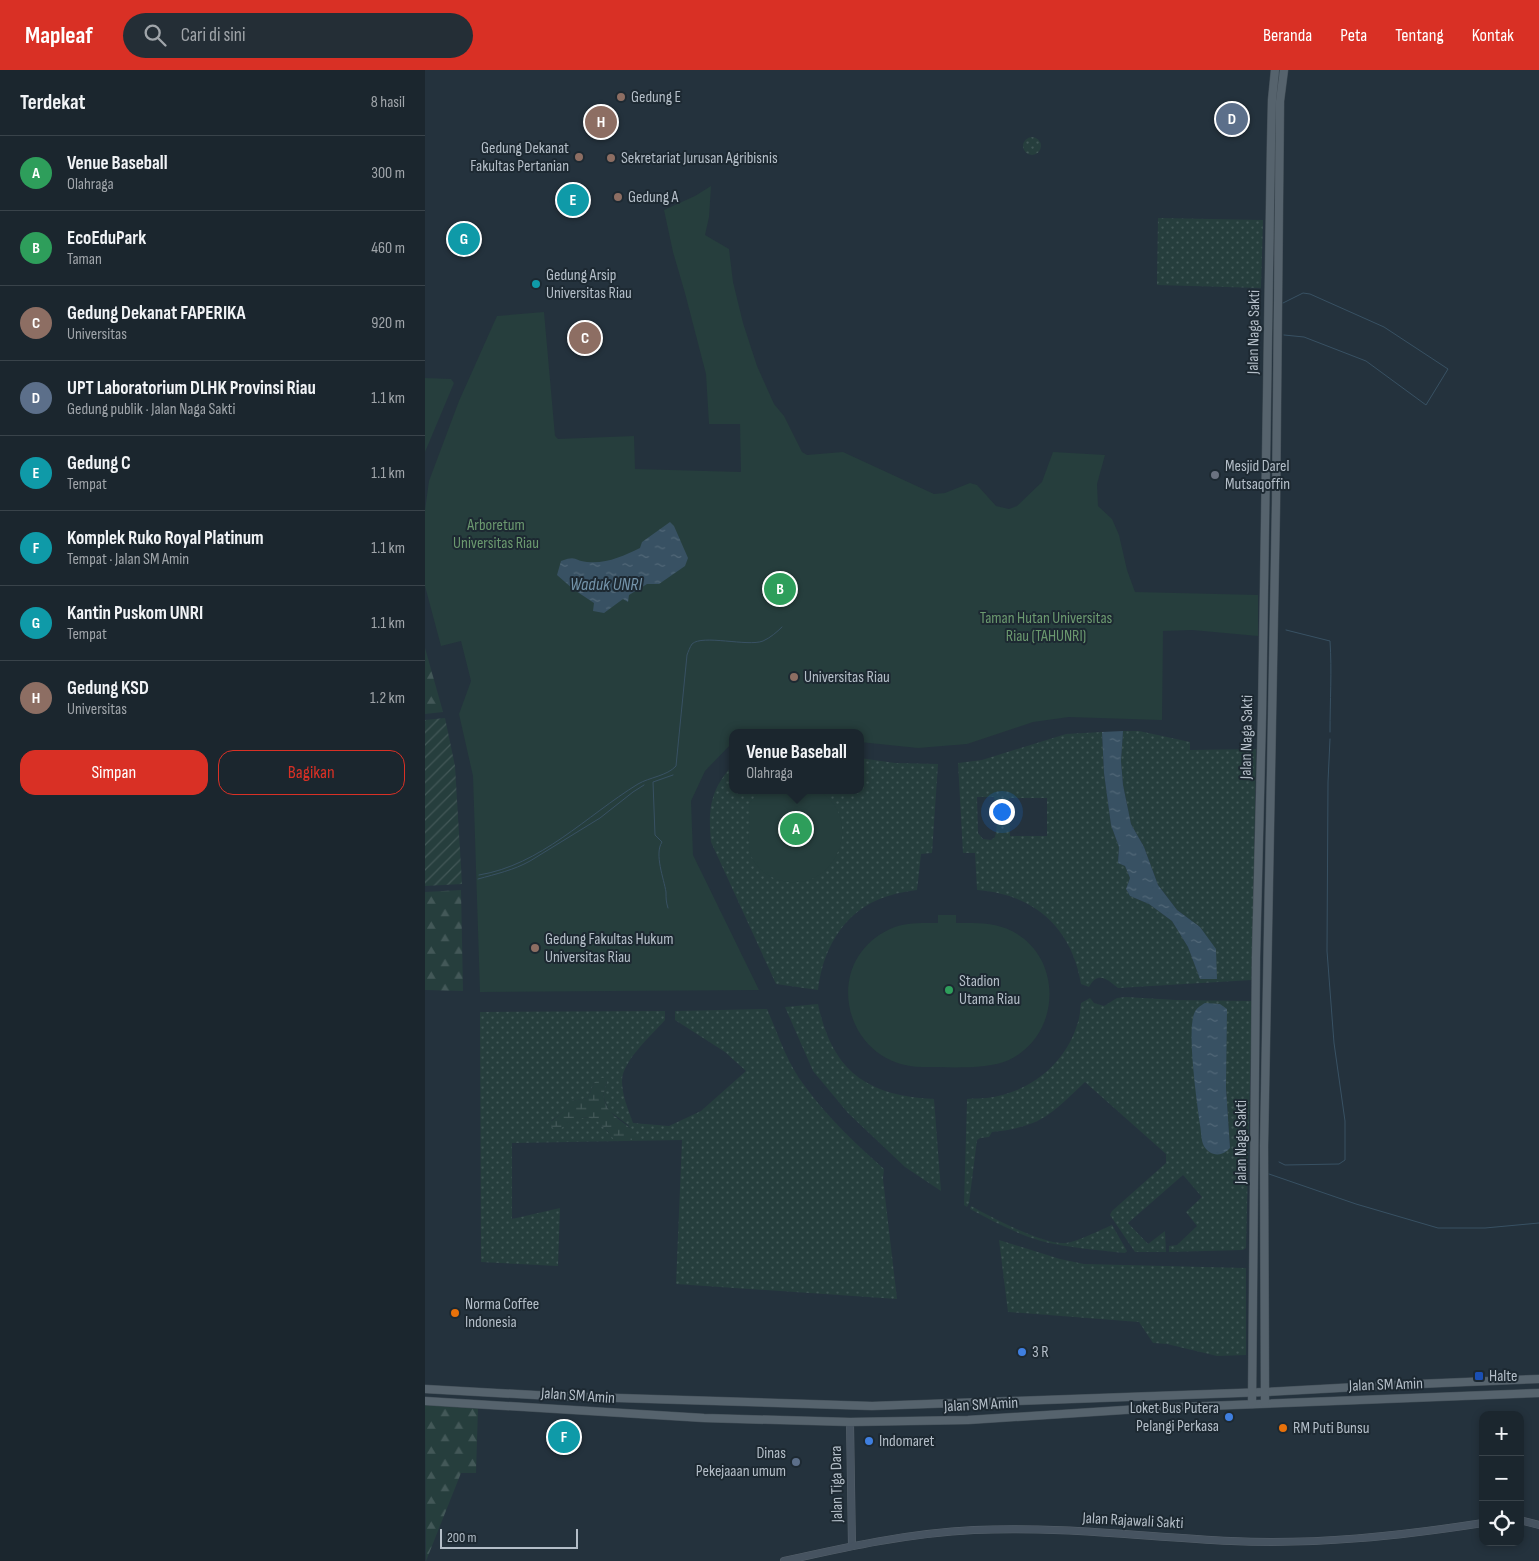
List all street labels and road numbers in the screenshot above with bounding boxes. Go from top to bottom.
street label: Jalan Naga Sakti [1244,290,1264,375]
street label: Jalan Naga Sakti [1237,695,1257,780]
street label: Jalan Naga Sakti [1232,1100,1251,1185]
street label: Jalan SM Amin [1348,1374,1423,1396]
street label: Jalan SM Amin [539,1384,616,1408]
street label: Jalan SM Amin [942,1394,1019,1416]
street label: Jalan Tiga Dara [827,1445,847,1524]
street label: Jalan Rajawali Sakti [1081,1509,1184,1533]

